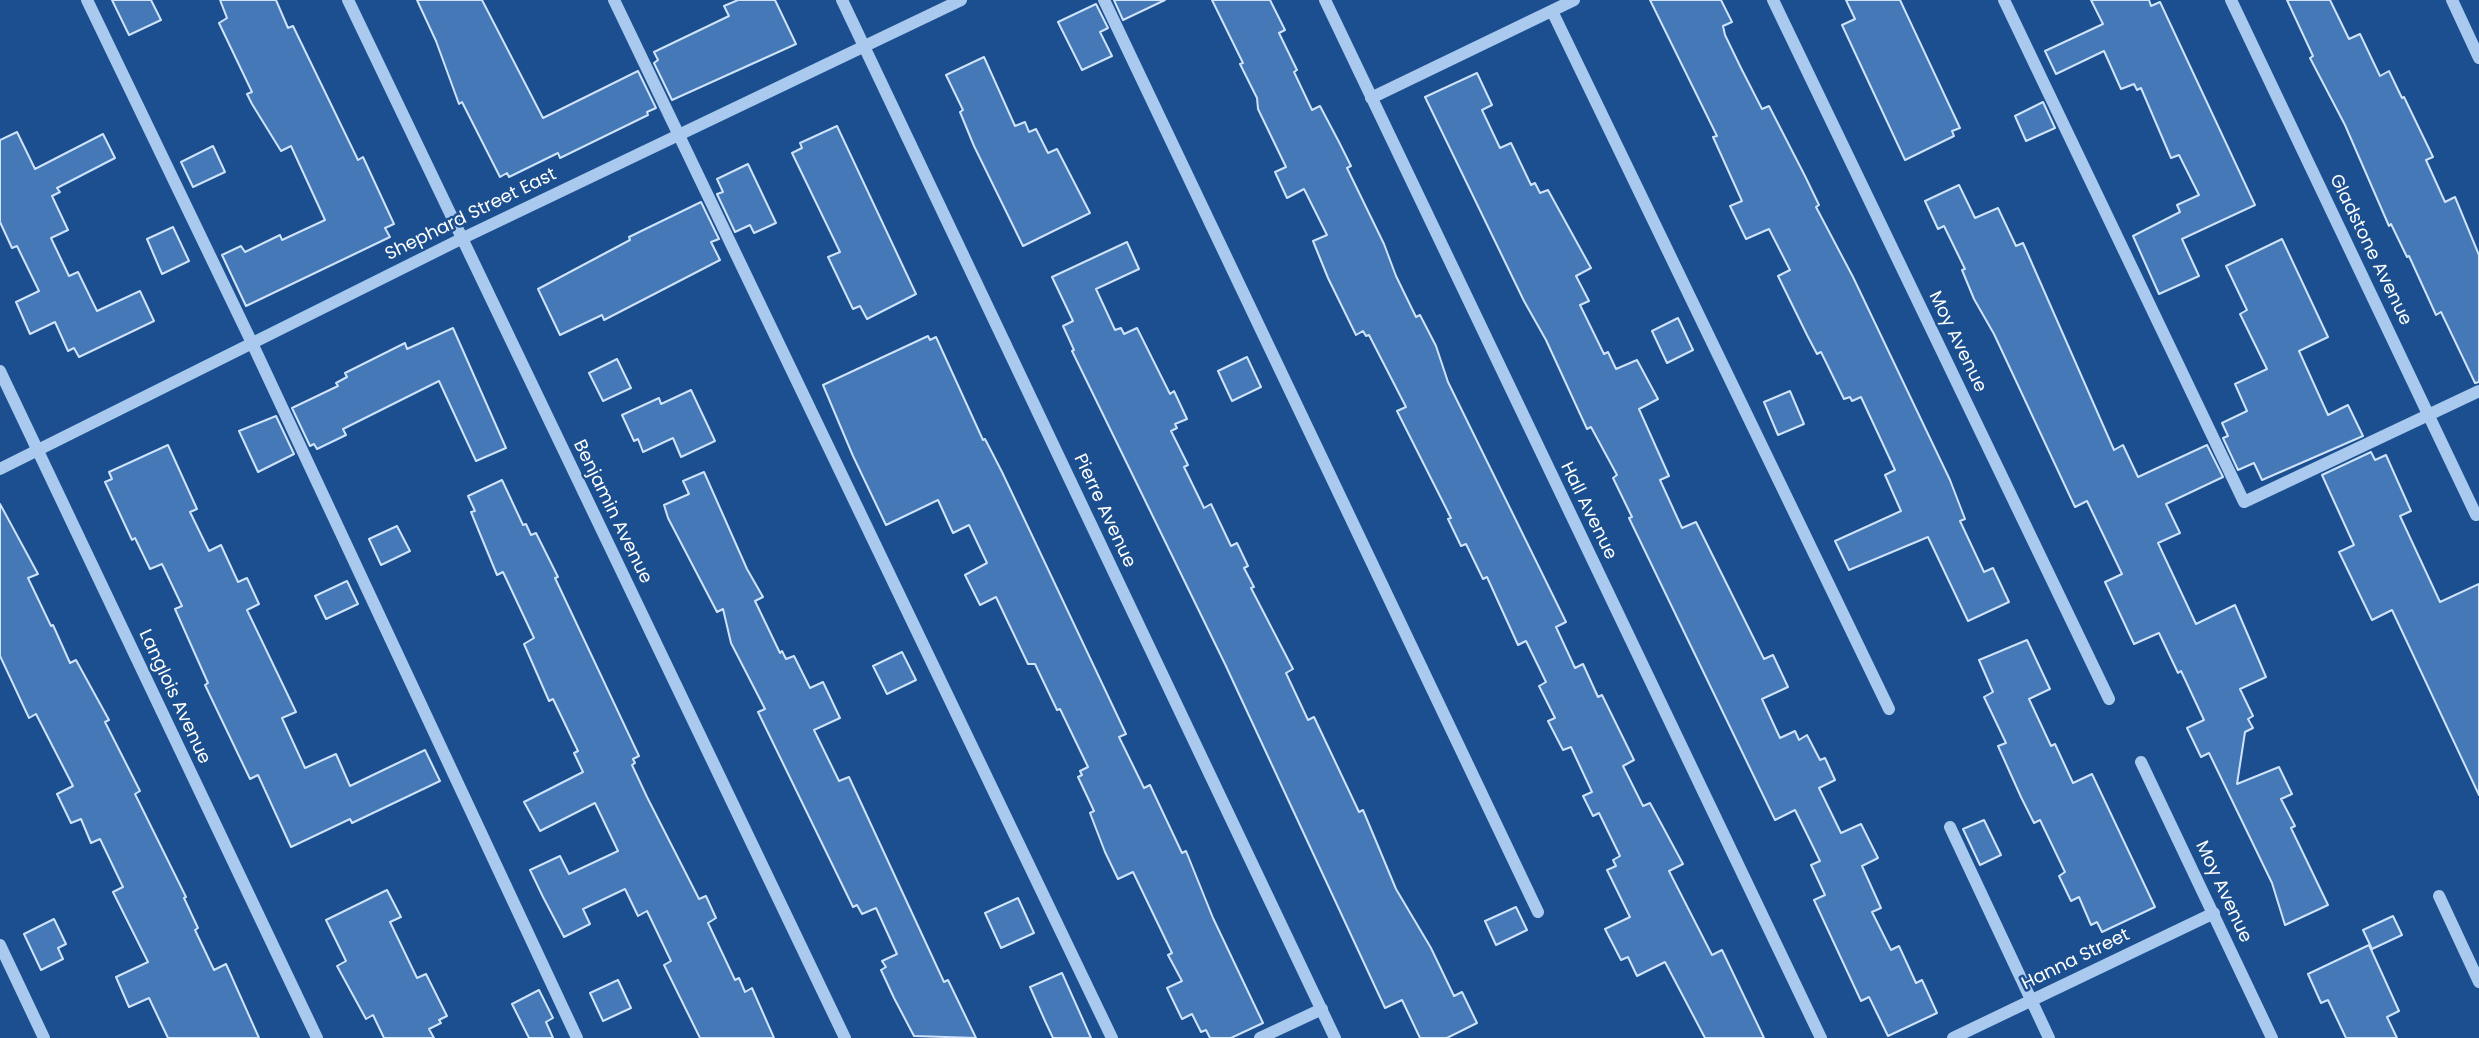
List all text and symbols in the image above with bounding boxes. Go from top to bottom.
street label: Shephard Street East [382,164,560,266]
street label: Gladstone Avenue [2324,171,2416,329]
street label: Moy Avenue [1923,288,1991,396]
street label: Benjamin Avenue [568,437,656,587]
street label: Pierre Avenue [1068,451,1140,571]
street label: Hall Avenue [1555,459,1621,563]
street label: Langlois Avenue [133,626,215,768]
street label: Moy Avenue [2190,838,2256,946]
street label: Hanna Street [2019,925,2133,995]

